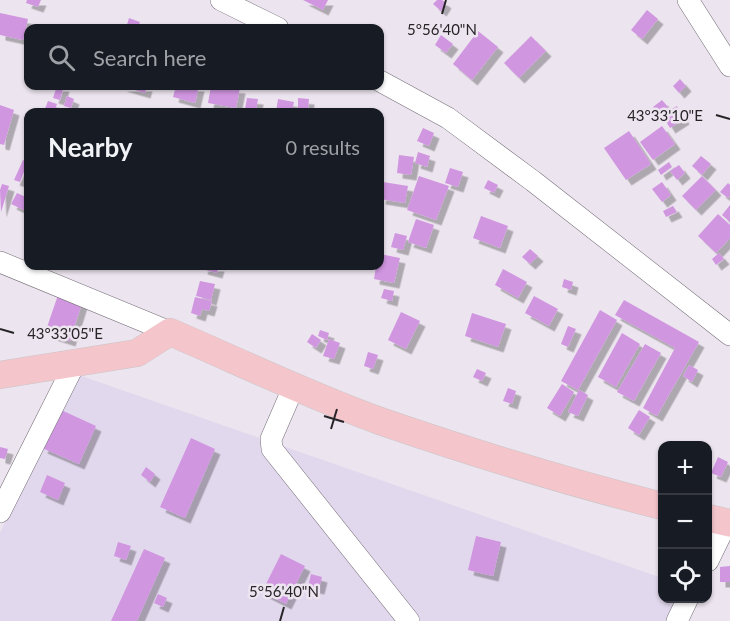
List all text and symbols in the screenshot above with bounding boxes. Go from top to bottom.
text: 5°56'40"N [407,20,477,38]
search box [24,24,384,90]
icon: search [45,41,78,74]
text: Search here [93,44,206,71]
text: 43°33'10"E [627,106,703,124]
text: Nearby [48,131,133,163]
text: 0 results [285,135,360,159]
text: 43°33'05"E [27,324,103,342]
map controls [658,441,712,603]
button: + [658,441,712,495]
button: − [658,495,712,549]
button: locate [658,549,712,603]
text: 5°56'40"N [249,582,319,600]

